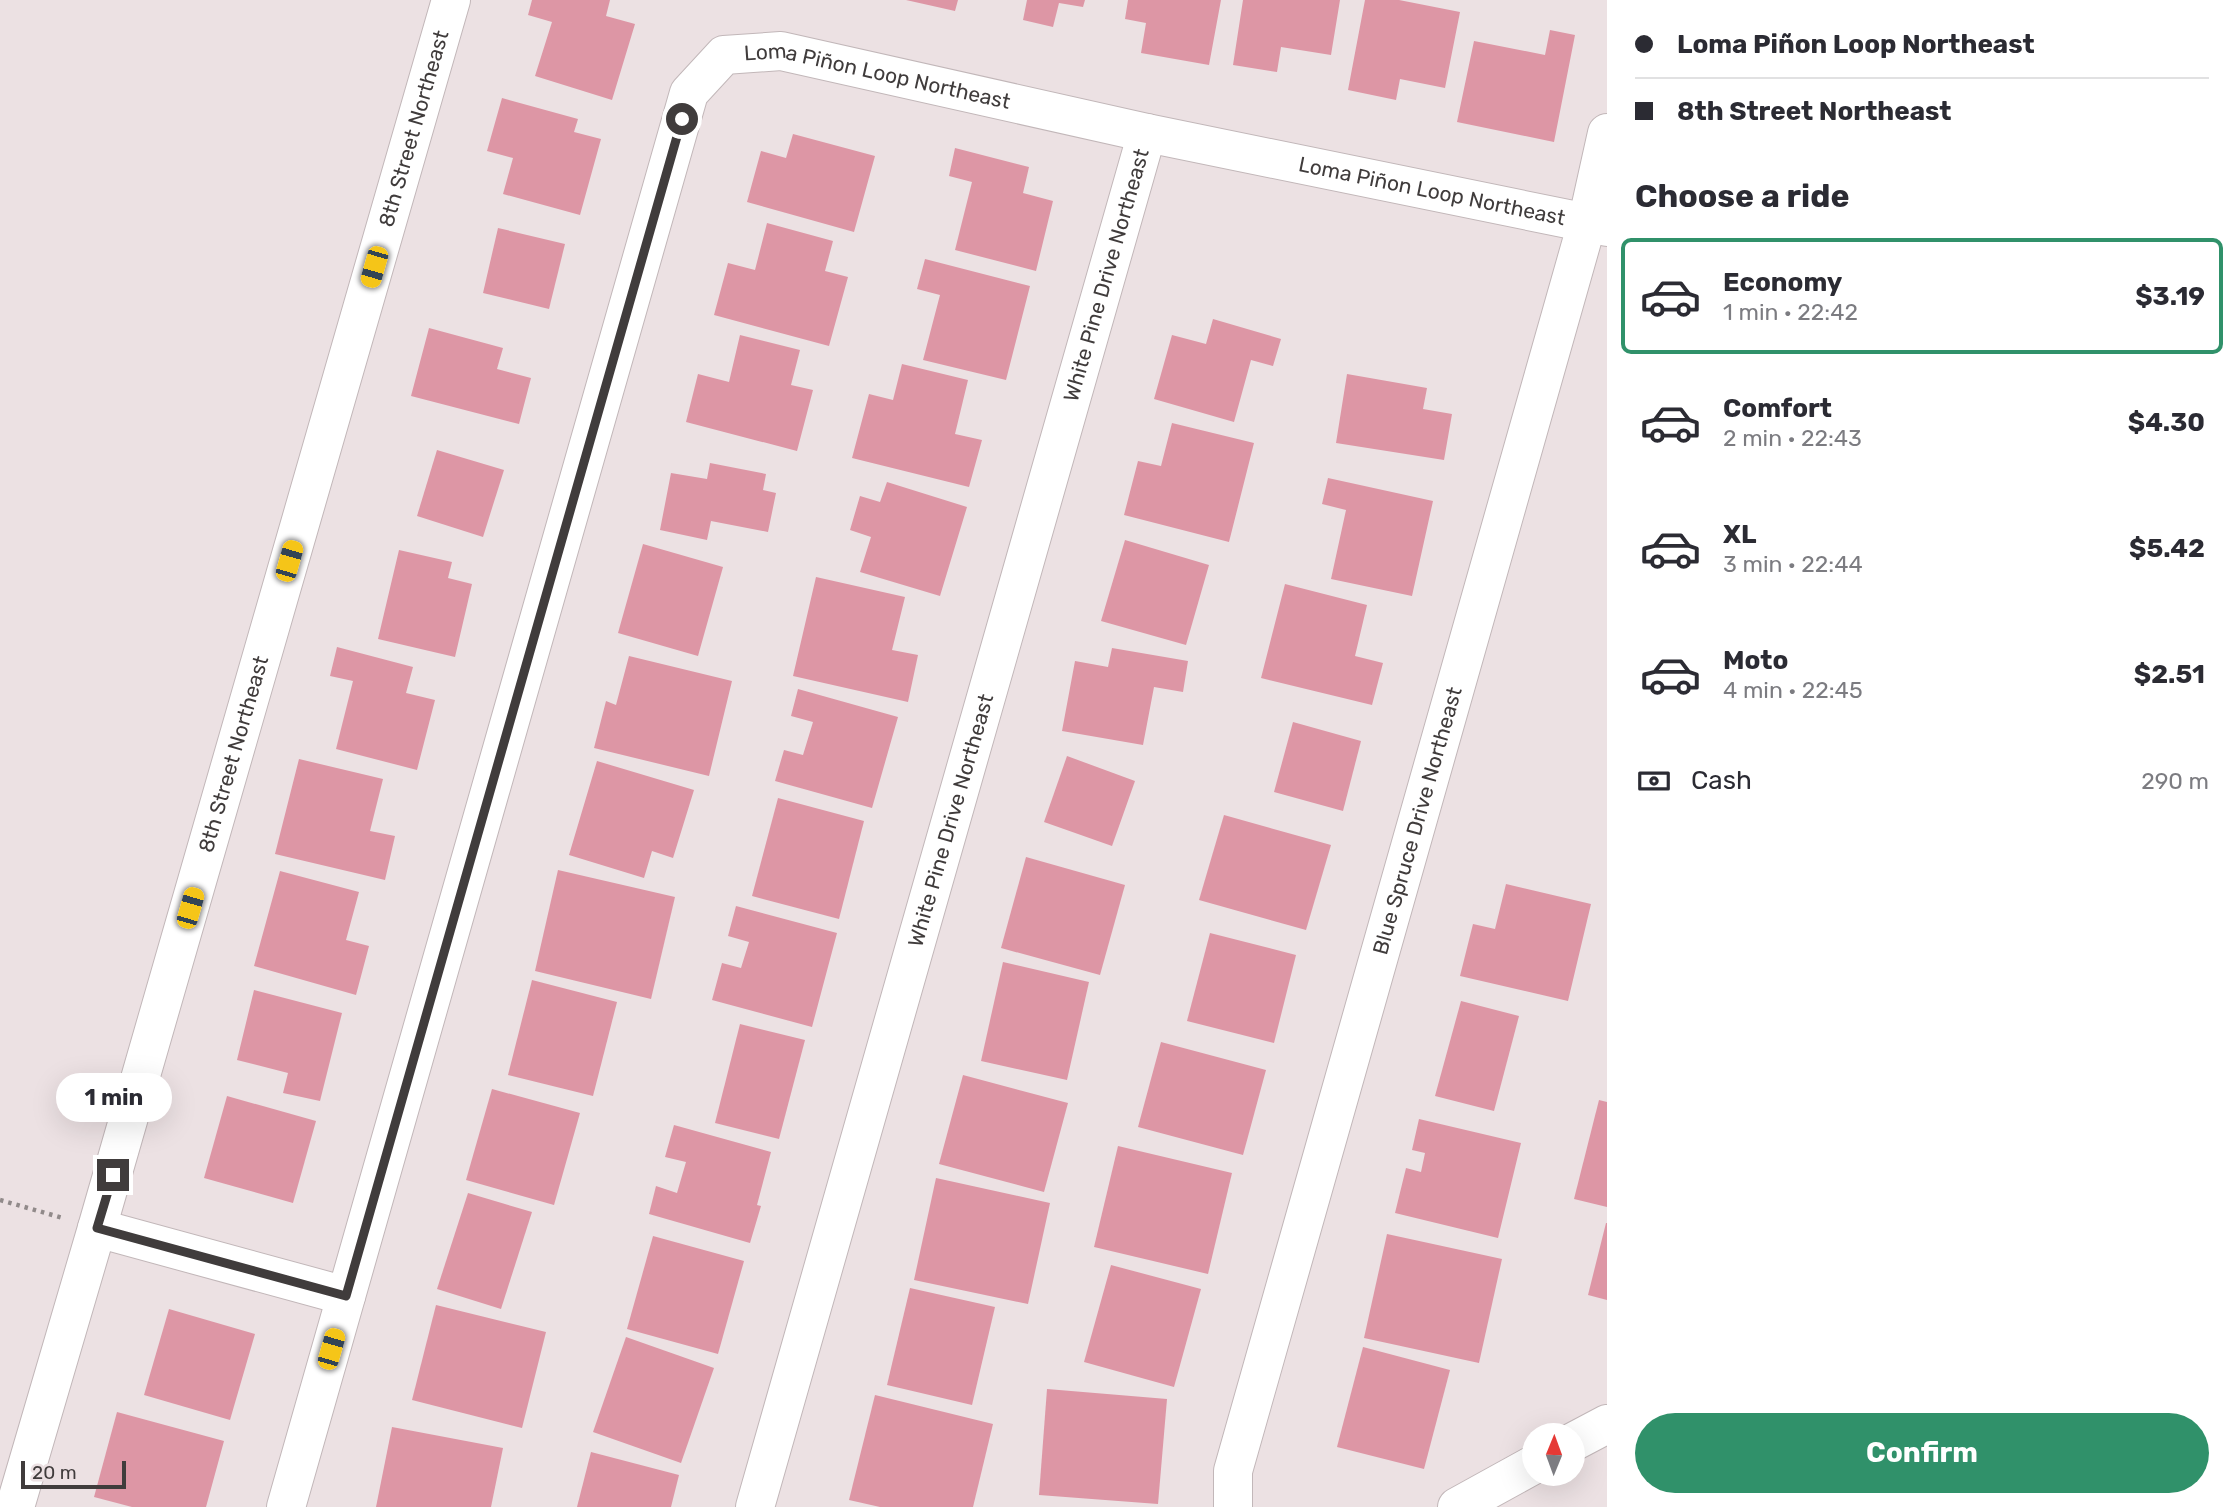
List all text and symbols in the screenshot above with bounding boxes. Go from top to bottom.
street label: 8th Street Northeast [373,27,454,230]
text: Loma Piñon Loop Northeast [1677,29,2035,60]
street label: Loma Piñon Loop Northeast [743,38,1013,114]
text: 8th Street Northeast [1677,96,1951,127]
route start [666,103,698,135]
street label: White Pine Drive Northeast [1058,146,1154,404]
street label: Loma Piñon Loop Northeast [1296,151,1568,230]
text: Choose a ride [1635,177,1849,215]
car [359,244,390,290]
icon: car [1639,265,1702,328]
text: Economy [1723,267,1842,298]
text: $3.19 [2135,281,2205,312]
text: 1 min · 22:42 [1723,298,1858,326]
icon: car [1639,391,1702,454]
text: Comfort [1723,393,1832,424]
text: $4.30 [2128,407,2205,438]
text: 2 min · 22:43 [1723,424,1862,452]
icon: car [1639,517,1702,580]
text: XL [1723,519,1756,550]
text: $5.42 [2129,533,2205,564]
car [274,538,305,584]
text: 3 min · 22:44 [1723,550,1863,578]
icon: car [1639,643,1702,706]
text: Moto [1723,645,1788,676]
street label: 8th Street Northeast [193,653,273,855]
text: $2.51 [2134,659,2205,690]
text: 4 min · 22:45 [1723,676,1863,704]
street label: Blue Spruce Drive Northeast [1367,684,1467,957]
street label: White Pine Drive Northeast [902,691,998,950]
icon: cash [1635,762,1673,800]
text: Cash [1691,765,1752,796]
text: 290 m [2141,767,2209,795]
car [175,885,206,931]
callout: 1 min [55,1074,171,1122]
text: 1 min [85,1083,143,1111]
route end [97,1159,129,1191]
car [316,1326,347,1372]
button: Confirm [1635,1413,2209,1493]
north arrow [1522,1423,1586,1486]
map controls [1522,1423,1585,1486]
scale bar [21,1458,126,1490]
text: 20 m [32,1461,77,1484]

